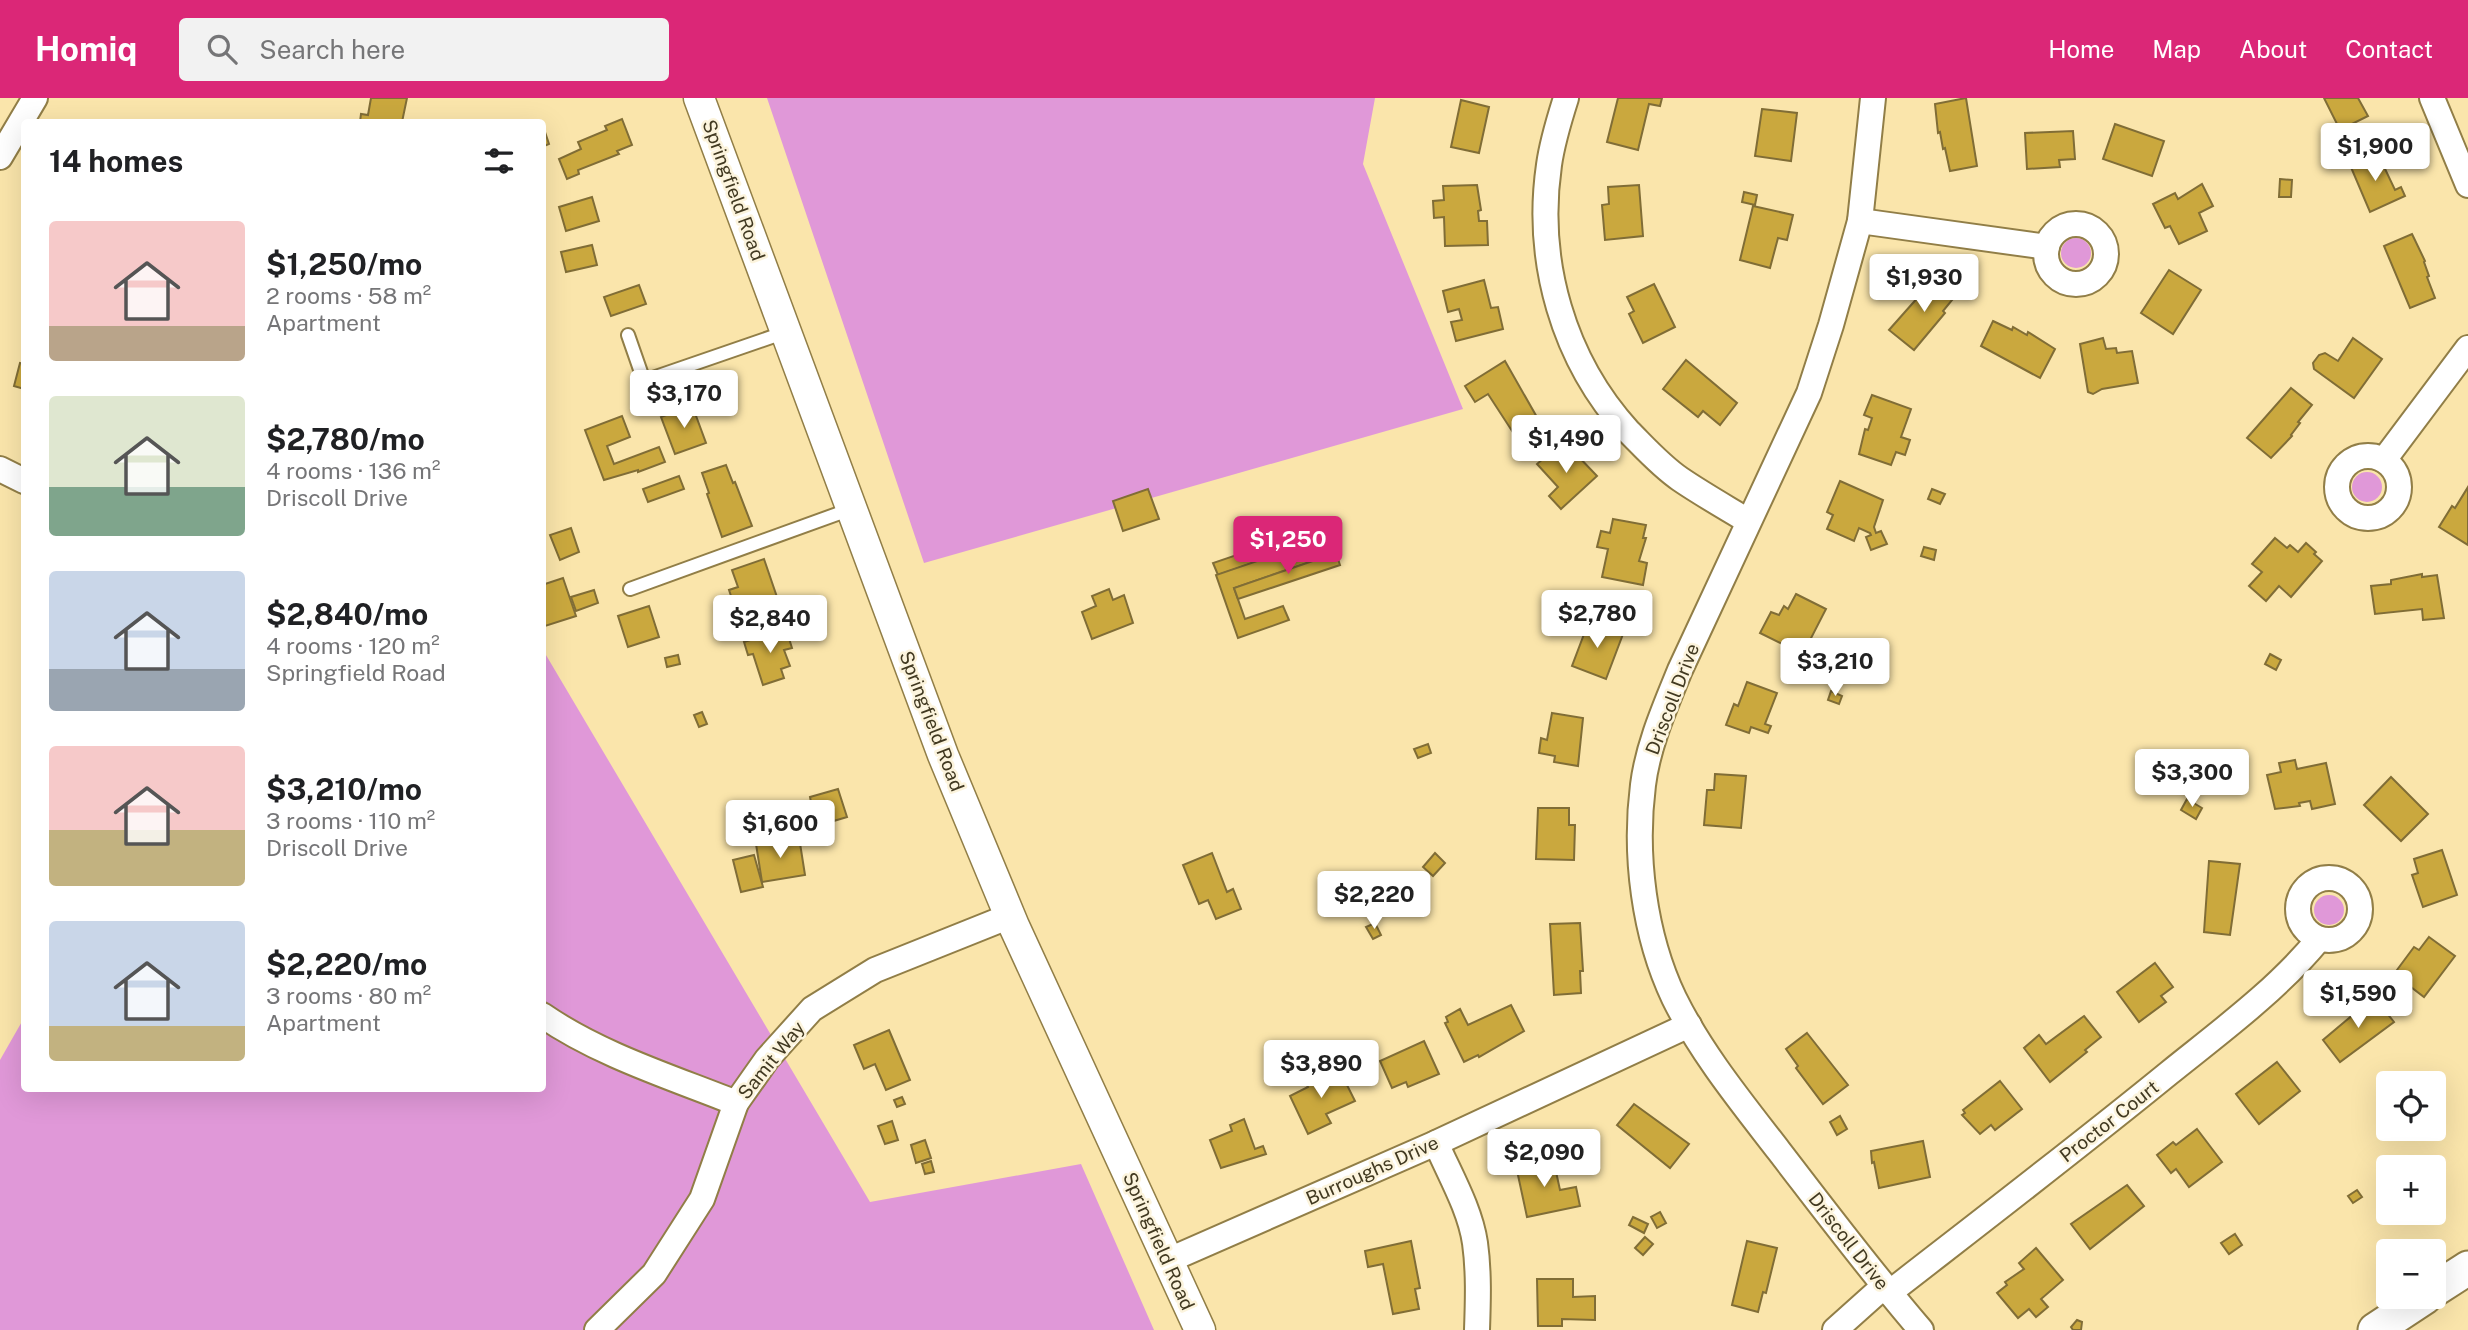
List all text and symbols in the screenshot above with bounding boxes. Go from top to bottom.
search box [179,18,669,81]
text: Homiq [35,30,137,68]
icon: search [203,30,241,68]
text: Search here [259,34,405,65]
text: Home [2048,35,2114,63]
text: Map [2152,35,2201,63]
text: About [2239,35,2307,63]
text: Contact [2345,35,2433,63]
street label: Springfield Road [698,117,770,263]
pin: $1,900 [2318,123,2432,183]
text: $1,900 [2337,132,2413,159]
icon: filters [480,142,518,180]
text: 14 homes [49,143,183,179]
text: $1,250/mo [266,246,422,282]
icon: home [105,249,189,333]
pin: $1,930 [1867,254,1981,314]
text: $1,930 [1886,263,1963,290]
text: 2 rooms · 58 m² [266,282,431,309]
text: Apartment [266,309,381,336]
pin: $3,170 [627,370,741,430]
text: $3,170 [646,379,722,406]
pin: $1,490 [1509,416,1623,475]
text: $2,780/mo [266,421,425,457]
icon: home [105,424,189,508]
text: $1,490 [1528,424,1604,451]
text: 4 rooms · 136 m² [266,457,440,484]
text: Driscoll Drive [266,484,408,511]
pin: $1,250 [1231,517,1345,576]
text: $1,250 [1249,525,1327,552]
pin: $2,780 [1540,590,1654,650]
text: $2,840/mo [266,596,428,632]
pin: $2,840 [713,596,827,655]
icon: home [105,599,189,683]
text: $2,780 [1557,599,1637,626]
text: $2,840 [729,604,811,631]
text: 4 rooms · 120 m² [266,632,440,659]
pin: $3,210 [1778,638,1892,698]
street label: Driscoll Drive [1641,640,1703,758]
text: $3,210 [1796,647,1874,674]
street label: Springfield Road [895,648,969,794]
text: Springfield Road [266,659,446,686]
pin: $3,300 [2135,750,2249,809]
text: $3,300 [2151,758,2233,785]
text: $3,210/mo [266,771,422,807]
icon: home [105,774,189,858]
pin: $1,600 [723,800,837,860]
text: 3 rooms · 110 m² [266,807,435,834]
text: $1,600 [742,809,818,836]
text: Driscoll Drive [266,834,408,861]
pin: $2,220 [1317,872,1431,931]
text: $2,220 [1333,880,1415,907]
text: $2,220/mo [266,946,427,982]
icon: home [105,949,189,1033]
pin: $1,590 [2301,970,2415,1030]
text: $1,590 [2319,979,2397,1006]
text: 3 rooms · 80 m² [266,982,431,1009]
text: Apartment [266,1009,381,1036]
street label: Samit Way [733,1017,809,1103]
pin: $3,890 [1264,1040,1378,1100]
text: $3,890 [1280,1049,1362,1076]
map controls [2376,1071,2446,1309]
button: locate [2376,1071,2446,1141]
street label: Proctor Court [2055,1076,2163,1166]
pin: $2,090 [1487,1130,1601,1189]
street label: Burroughs Drive [1302,1131,1442,1209]
text: $2,090 [1503,1138,1585,1165]
button: + [2376,1155,2446,1225]
street label: Springfield Road [1119,1169,1199,1313]
street label: Driscoll Drive [1804,1188,1894,1294]
button: − [2376,1239,2446,1309]

